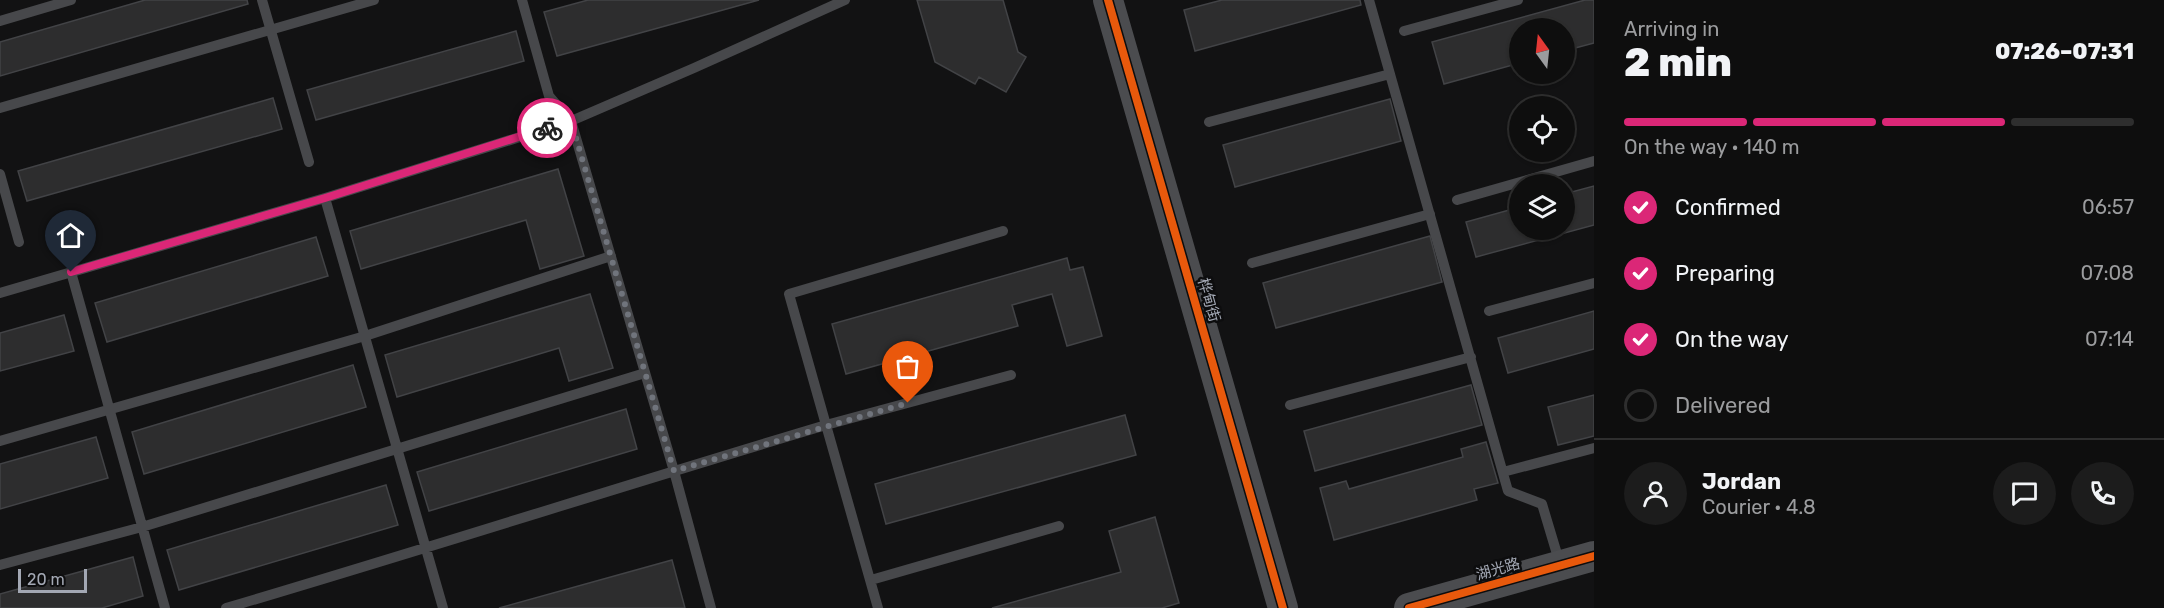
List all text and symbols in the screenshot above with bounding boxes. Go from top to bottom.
text: Arriving in [1624,17,1719,41]
north arrow [1509,18,1575,84]
map controls [1509,18,1575,240]
text: 07:26–07:31 [1995,38,2134,65]
text: 2 min [1624,40,1732,86]
button: locate [1509,96,1575,162]
courier [517,98,577,158]
icon: bike [531,112,564,145]
text: On the way · 140 m [1624,135,1800,159]
button: layers [1509,174,1575,240]
icon: check [1624,191,1657,224]
text: Confirmed [1675,194,1781,221]
text: 06:57 [2082,195,2134,219]
pin [45,210,96,272]
icon: home [54,219,87,252]
icon: check [1624,257,1657,290]
text: Preparing [1675,260,1775,287]
text: 07:08 [2081,261,2134,285]
street label: 桦甸街 [1194,276,1224,324]
icon: check [1624,323,1657,356]
text: On the way [1675,326,1789,353]
text: 07:14 [2085,327,2134,351]
pin [882,341,933,403]
icon: bag [891,350,924,383]
text: Delivered [1675,392,1771,419]
button: person [1624,462,1687,525]
button: chat [1993,462,2056,525]
button: phone [2071,462,2134,525]
text: Jordan [1702,468,1781,495]
text: Courier · 4.8 [1702,495,1816,519]
street label: 湖光路 [1474,554,1522,584]
scale bar [18,566,87,594]
text: 20 m [27,570,65,589]

